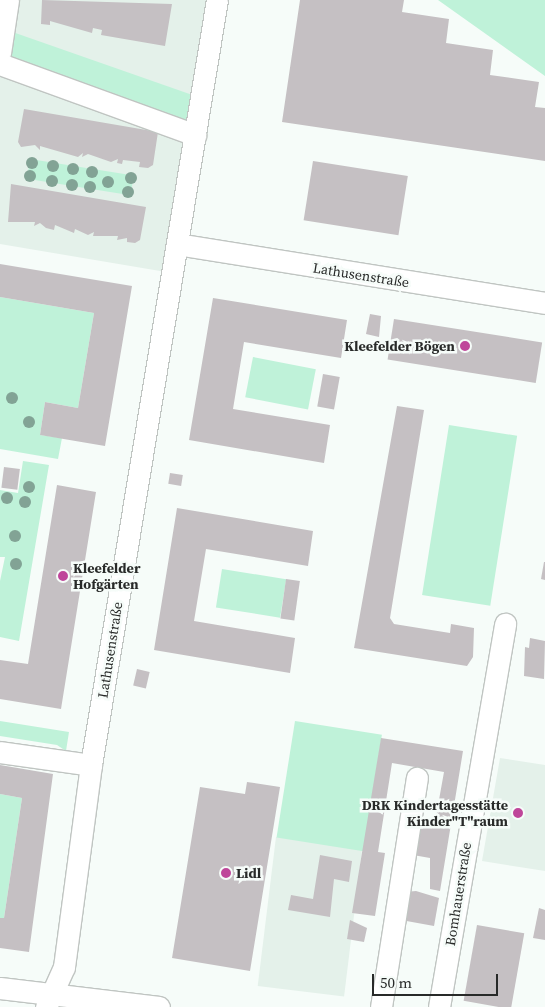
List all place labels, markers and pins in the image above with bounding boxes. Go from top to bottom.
place label: Kleefelder Bögen [344,338,455,354]
marker: Kleefelder Bögen [459,340,471,352]
place label: Kleefelder Hofgärten [73,560,140,592]
marker: Kleefelder Hofgärten [57,570,69,582]
place label: DRK Kindertagesstätte Kinder"T"raum [362,797,508,830]
marker: DRK Kindertagesstätte Kinder"T"raum [512,807,524,819]
place label: Lidl [236,865,261,881]
marker: Lidl [220,867,232,879]

